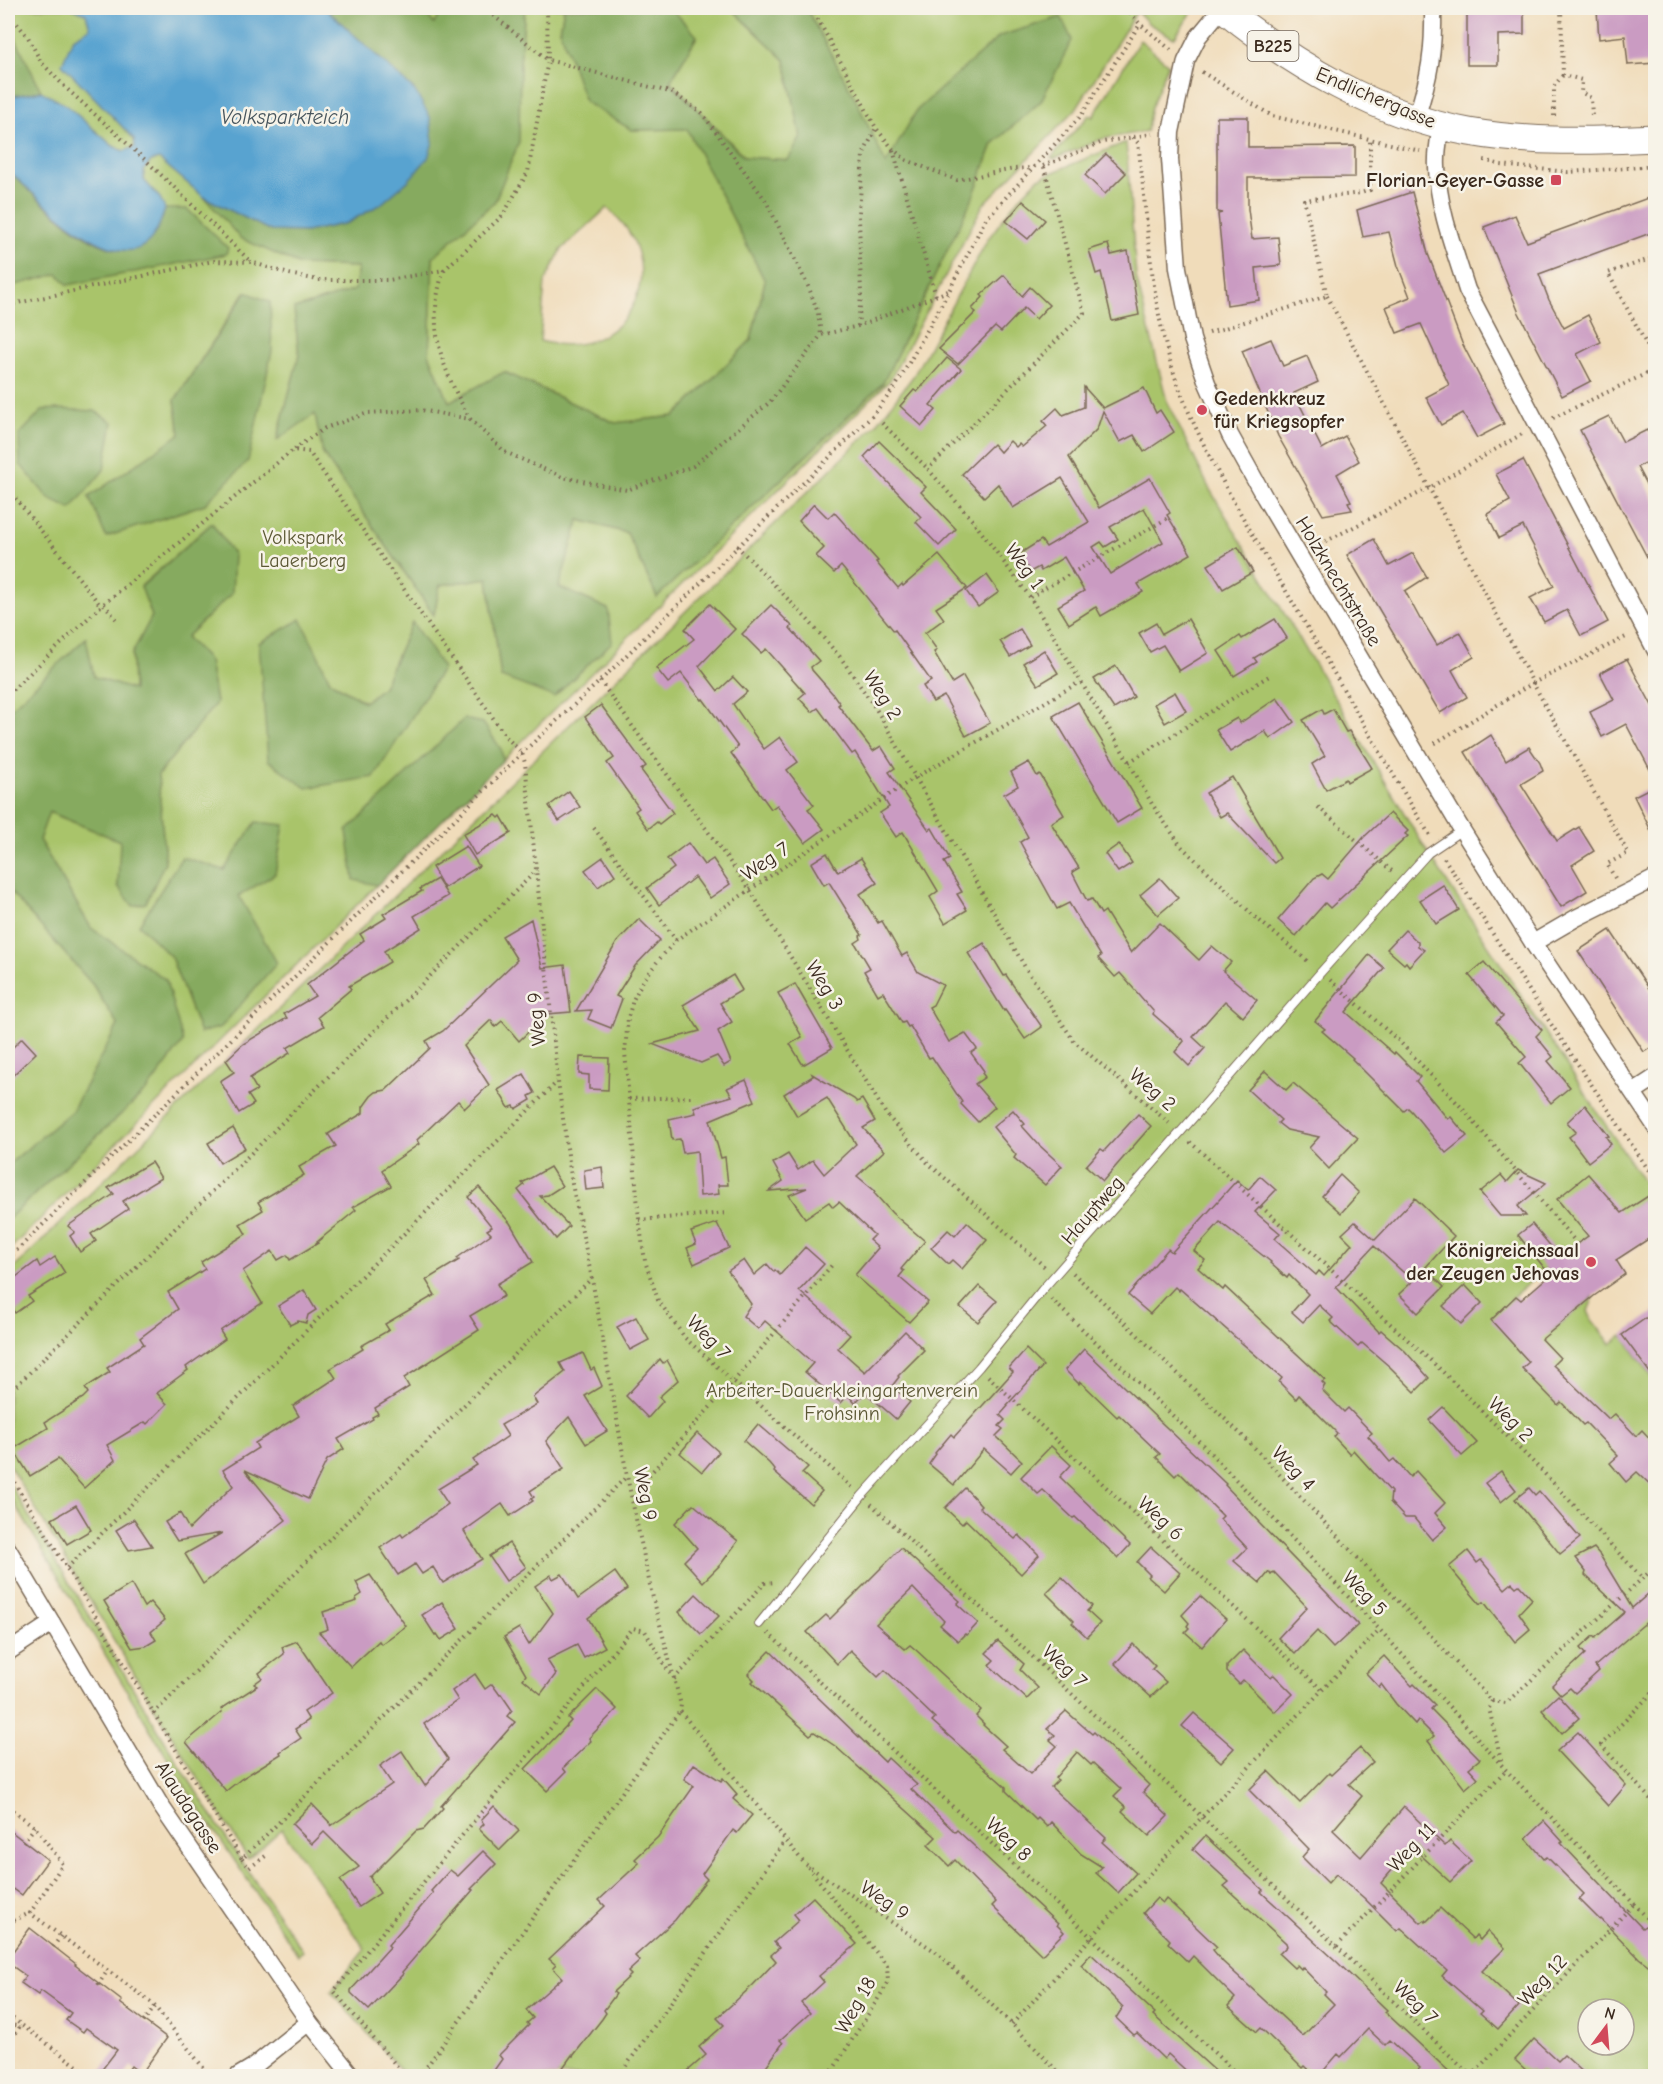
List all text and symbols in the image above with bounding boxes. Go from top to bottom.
road number: B225 [1248,31,1298,61]
street label: Endlichergasse [1312,62,1439,133]
water label: Volksparkteich [221,105,349,129]
place label: Florian-Geyer-Gasse [1366,169,1544,192]
marker: Florian-Geyer-Gasse [1549,173,1563,187]
place label: Gedenkkreuz für Kriegsopfer [1213,387,1344,433]
marker: Gedenkkreuz für Kriegsopfer [1195,403,1209,417]
street label: Holzknechtstraße [1291,512,1386,650]
park label: Volkspark Laaerberg [260,526,346,572]
street label: Weg 1 [1000,539,1049,594]
street label: Weg 2 [859,666,907,724]
street label: Weg 7 [737,837,794,886]
street label: Weg 3 [801,956,848,1014]
street label: Weg 9 [523,991,550,1047]
street label: Weg 2 [1125,1063,1180,1116]
street label: Hauptweg [1056,1171,1128,1249]
place label: Königreichssaal der Zeugen Jehovas [1406,1239,1579,1285]
marker: Königreichssaal der Zeugen Jehovas [1584,1255,1598,1269]
street label: Weg 7 [682,1310,736,1365]
park label: Arbeiter-Dauerkleingartenverein Frohsinn [706,1379,978,1425]
street label: Weg 2 [1484,1392,1538,1446]
street label: Weg 4 [1267,1441,1320,1496]
street label: Weg 9 [629,1465,662,1523]
street label: Weg 6 [1133,1491,1188,1545]
street label: Weg 5 [1338,1566,1392,1621]
street label: Weg 7 [1038,1640,1092,1693]
street label: Alaudagasse [150,1757,227,1858]
street label: Weg 8 [981,1813,1036,1866]
street label: Weg 11 [1383,1818,1440,1877]
street label: Weg 9 [856,1876,913,1925]
street label: Weg 12 [1513,1950,1572,2011]
street label: Weg 18 [830,1973,881,2038]
street label: Weg 7 [1389,1976,1443,2029]
north arrow [1576,1997,1636,2057]
text: N [1602,2003,1617,2024]

